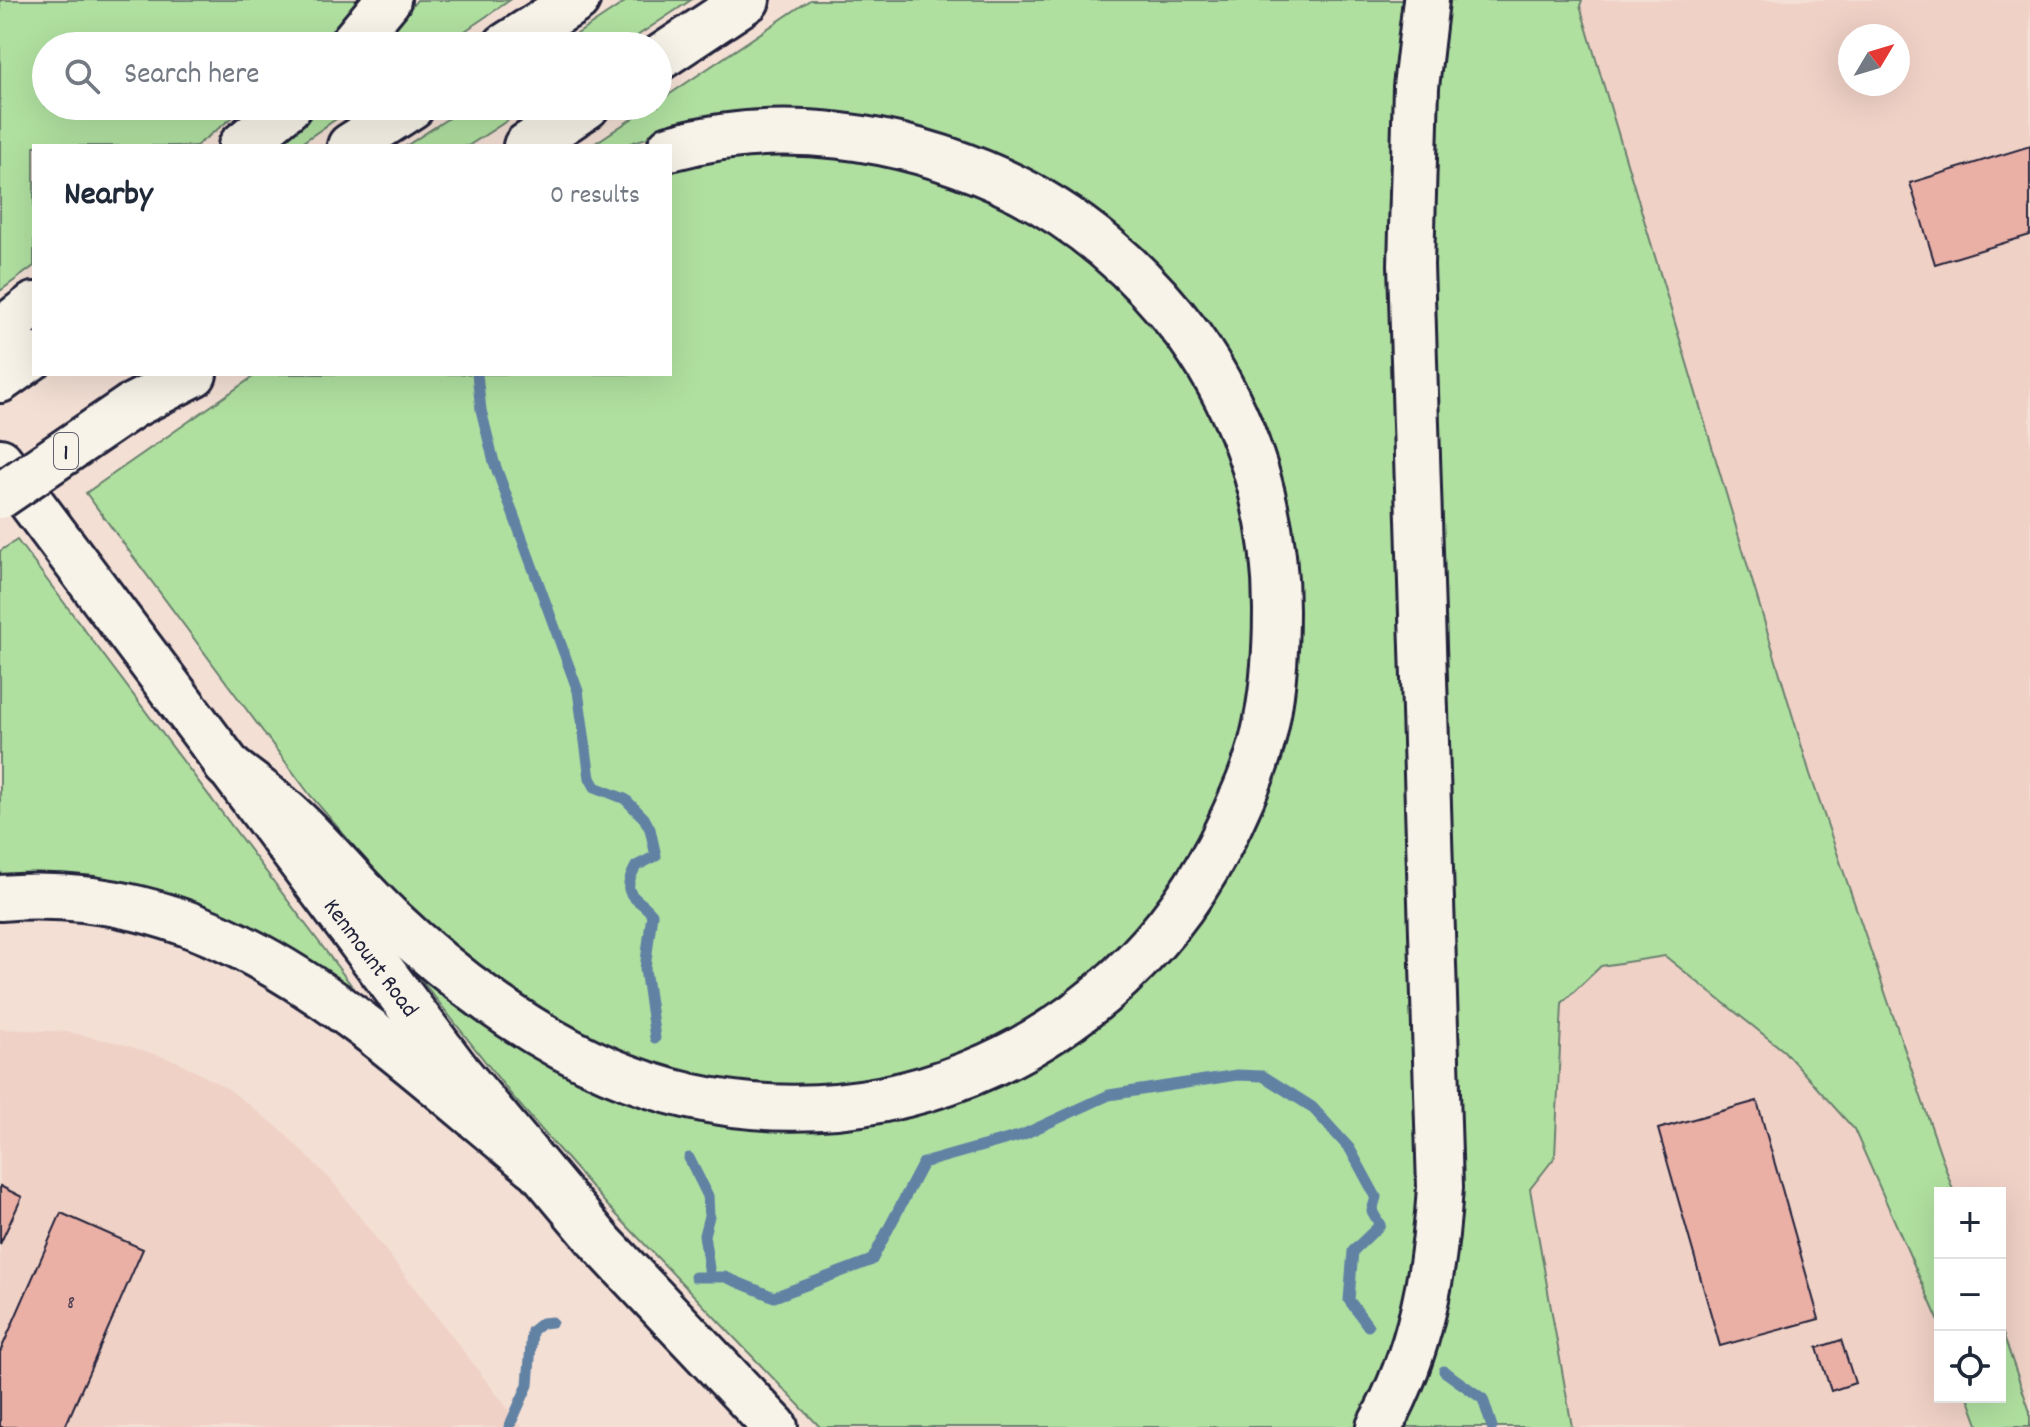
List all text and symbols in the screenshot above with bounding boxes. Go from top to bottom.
north arrow [1838,24,1910,96]
search box [32,32,672,120]
icon: search [60,54,104,98]
text: Search here [124,55,260,98]
text: Nearby [64,172,153,221]
text: 0 results [550,178,640,215]
road number: 1 [54,433,78,469]
street label: Kenmount Road [314,892,425,1025]
map controls [1934,1187,2006,1403]
button: + [1934,1187,2006,1259]
button: − [1934,1259,2006,1331]
house number: 8 [67,1290,75,1318]
button: locate [1934,1331,2006,1403]

